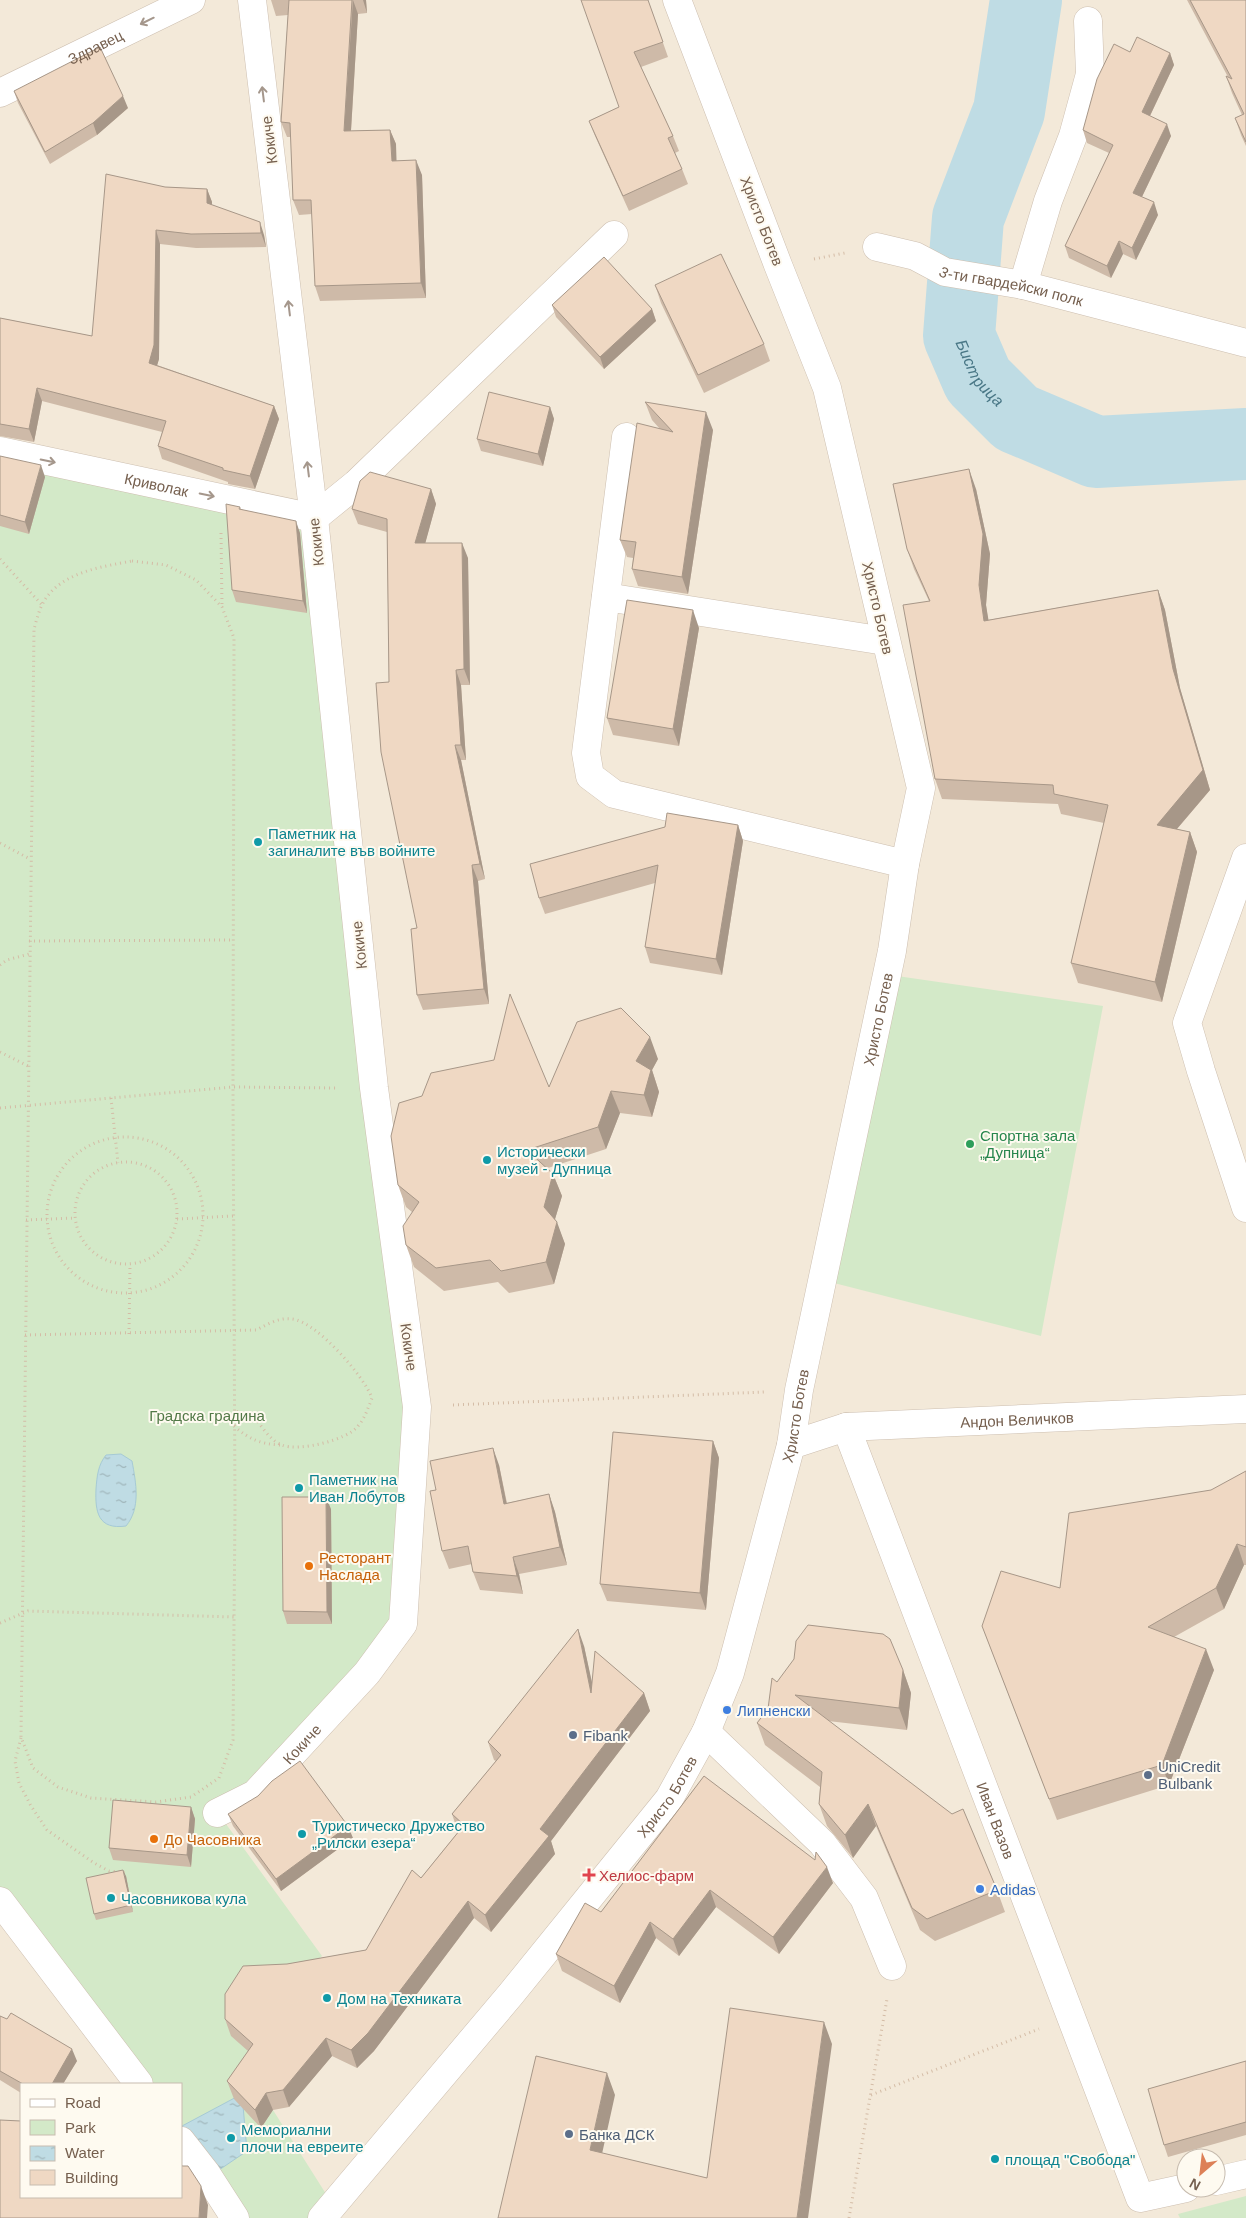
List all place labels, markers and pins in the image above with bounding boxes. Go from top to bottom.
place label: Паметник на загиналите във войните [268,825,435,859]
marker: Паметник на загиналите във войните [252,836,264,848]
place label: Спортна зала „Дупница“ [980,1127,1076,1161]
marker: Спортна зала „Дупница“ [964,1138,976,1150]
place label: Исторически музей - Дупница [497,1143,612,1177]
marker: Исторически музей - Дупница [481,1154,493,1166]
place label: Паметник на Иван Лобутов [309,1471,405,1505]
marker: Паметник на Иван Лобутов [293,1482,305,1494]
place label: Ресторант Наслада [319,1549,391,1583]
marker: Ресторант Наслада [303,1560,315,1572]
place label: Липненски [737,1702,811,1719]
marker: Липненски [721,1704,733,1716]
place label: Fibank [583,1727,629,1744]
marker: Fibank [567,1729,579,1741]
place label: UniCredit Bulbank [1158,1758,1221,1792]
marker: UniCredit Bulbank [1142,1769,1154,1781]
place label: Туристическо Дружество „Рилски езера“ [312,1817,485,1851]
marker: Туристическо Дружество „Рилски езера“ [296,1828,308,1840]
place label: До Часовника [164,1831,262,1848]
marker: До Часовника [148,1833,160,1845]
place label: Хелиос-фарм [599,1867,694,1884]
marker: Хелиос-фарм [583,1869,595,1881]
place label: Adidas [990,1881,1036,1898]
marker: Adidas [974,1883,986,1895]
place label: Часовникова кула [121,1890,247,1907]
marker: Часовникова кула [105,1892,117,1904]
place label: Дом на Техниката [337,1990,462,2007]
marker: Дом на Техниката [321,1992,333,2004]
place label: Мемориални плочи на евреите [241,2121,364,2155]
place label: Банка ДСК [579,2126,655,2143]
marker: Банка ДСК [563,2128,575,2140]
marker: Мемориални плочи на евреите [225,2132,237,2144]
place label: площад "Свобода" [1005,2151,1135,2168]
marker: площад "Свобода" [989,2153,1001,2165]

